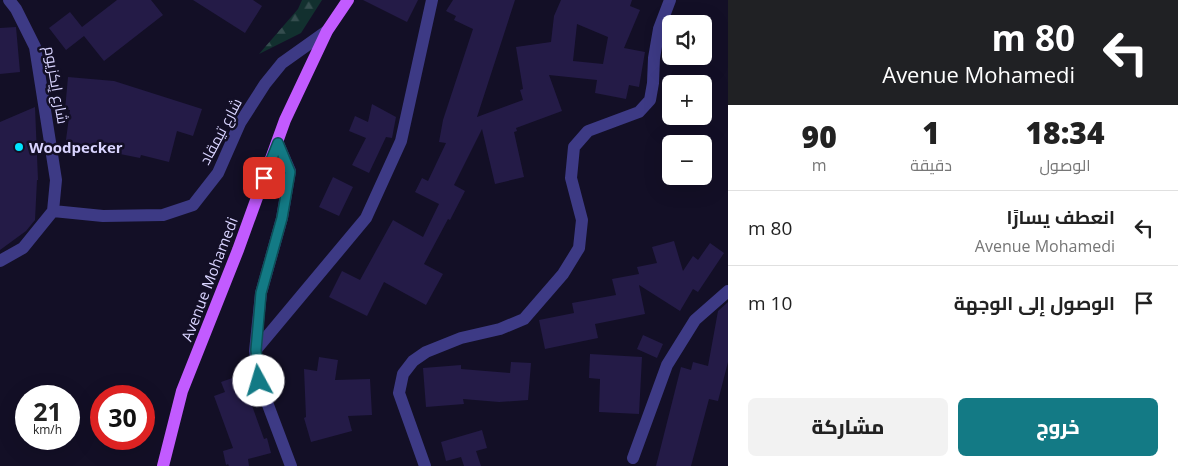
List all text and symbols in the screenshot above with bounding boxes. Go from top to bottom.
text: 80 m [992,14,1075,61]
map controls [662,15,712,185]
button: sound [662,15,712,65]
icon: left [1093,20,1158,85]
street label: شارع إيكزيوم [38,45,74,126]
text: Avenue Mohamedi [882,59,1075,89]
button: + [662,75,712,125]
street label: شارع تيمقاد [194,94,248,169]
text: 1 [922,112,940,153]
text: 18:34 [1025,112,1104,153]
text: 90 [802,116,837,157]
button: − [662,135,712,185]
place label: Woodpecker [29,137,123,157]
marker: Woodpecker [13,141,25,153]
text: m [812,154,827,176]
text: دقيقة [910,154,952,176]
text: الوصول [1039,154,1090,176]
pin [243,157,285,199]
icon: arrive [250,164,278,192]
text: انعطف يسارًا [1006,204,1115,230]
street label: Avenue Mohamedi [176,214,242,344]
icon: left [1130,214,1158,242]
text: 80 m [748,215,792,241]
text: Avenue Mohamedi [975,235,1115,257]
icon: arrive [1130,289,1158,317]
text: 10 m [748,290,792,316]
text: الوصول إلى الوجهة [954,290,1115,316]
position arrow [232,354,284,406]
speed limit sign: 30 [90,385,155,450]
text: 21 [33,394,62,428]
button: مشاركة [748,398,948,456]
button: خروج [958,398,1158,456]
text: km/h [33,421,62,438]

